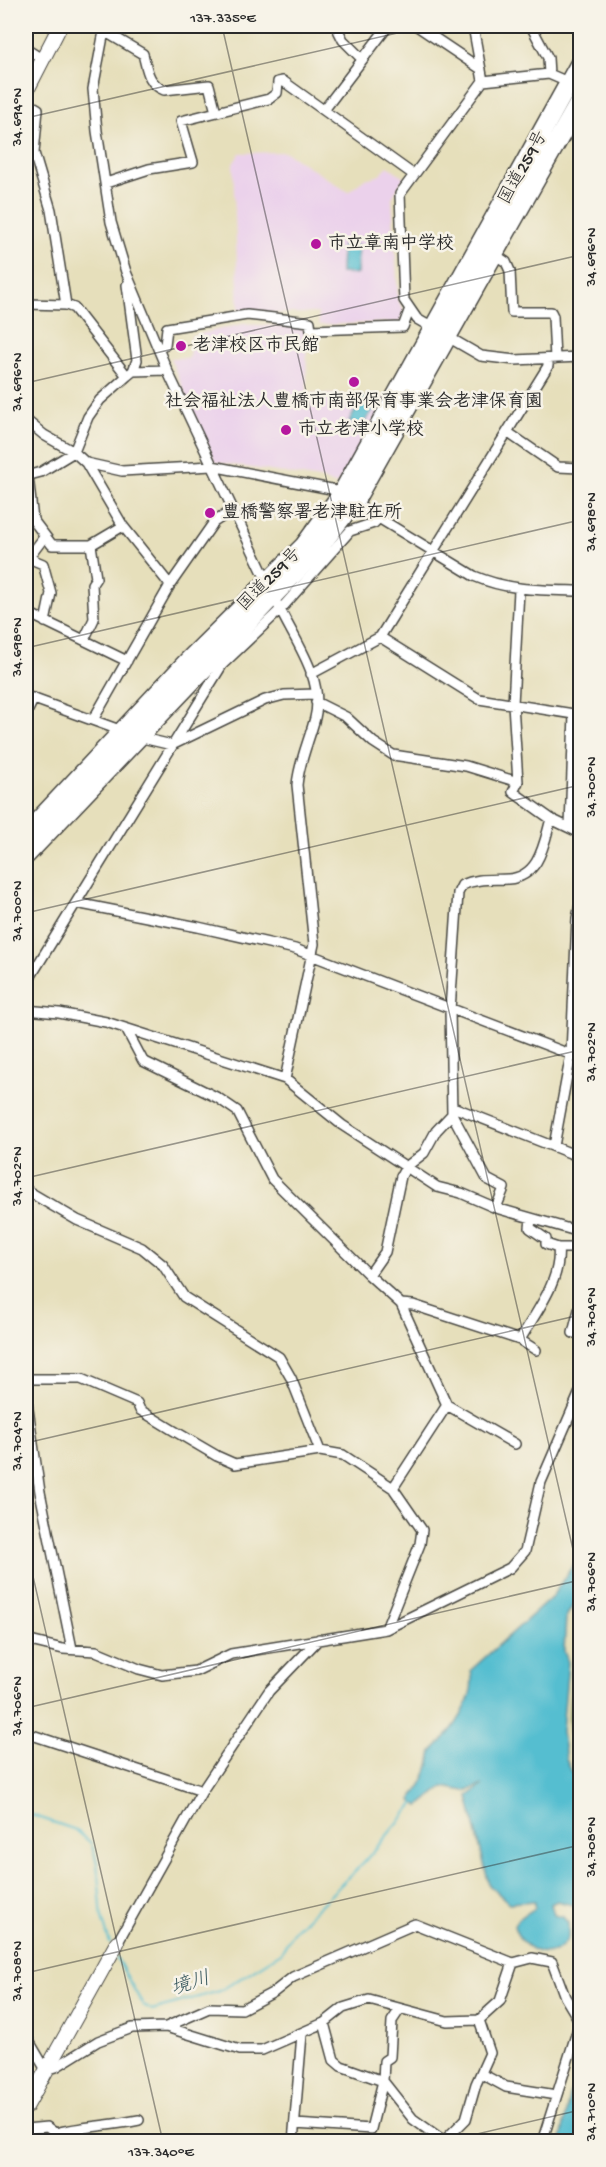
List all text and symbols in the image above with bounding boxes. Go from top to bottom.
text: 137.335°E [189,10,257,28]
text: 34.694°N [9,88,27,147]
street label: 国道259号 [494,127,553,209]
text: 34.696°N [583,227,601,287]
place label: 市立章南中学校 [328,233,454,255]
marker: 市立章南中学校 [309,237,323,251]
place label: 老津校区市民館 [193,334,319,357]
marker: 老津校区市民館 [174,339,188,353]
text: 34.696°N [9,352,27,412]
marker: 社会福祉法人豊橋市南部保育事業会老津保育園 [347,375,361,389]
place label: 社会福祉法人豊橋市南部保育事業会老津保育園 [165,390,543,413]
place label: 市立老津小学校 [298,418,424,441]
marker: 市立老津小学校 [279,423,293,437]
text: 34.698°N [583,492,601,553]
place label: 豊橋警察署老津駐在所 [222,501,402,524]
marker: 豊橋警察署老津駐在所 [203,506,217,520]
street label: 国道259号 [233,543,306,616]
text: 34.698°N [9,617,27,678]
text: 34.700°N [583,756,601,818]
text: 34.700°N [9,880,27,942]
text: 34.702°N [583,1022,601,1083]
text: 34.702°N [9,1146,27,1207]
text: 34.704°N [583,1287,601,1348]
text: 34.704°N [9,1411,27,1472]
text: 34.706°N [583,1552,601,1613]
text: 34.706°N [9,1676,27,1737]
text: 34.708°N [583,1816,601,1878]
text: 34.708°N [9,1940,27,2002]
water label: 境川 [168,1967,213,2002]
text: 34.710°N [583,2083,601,2142]
text: 137.340°E [127,2144,195,2162]

